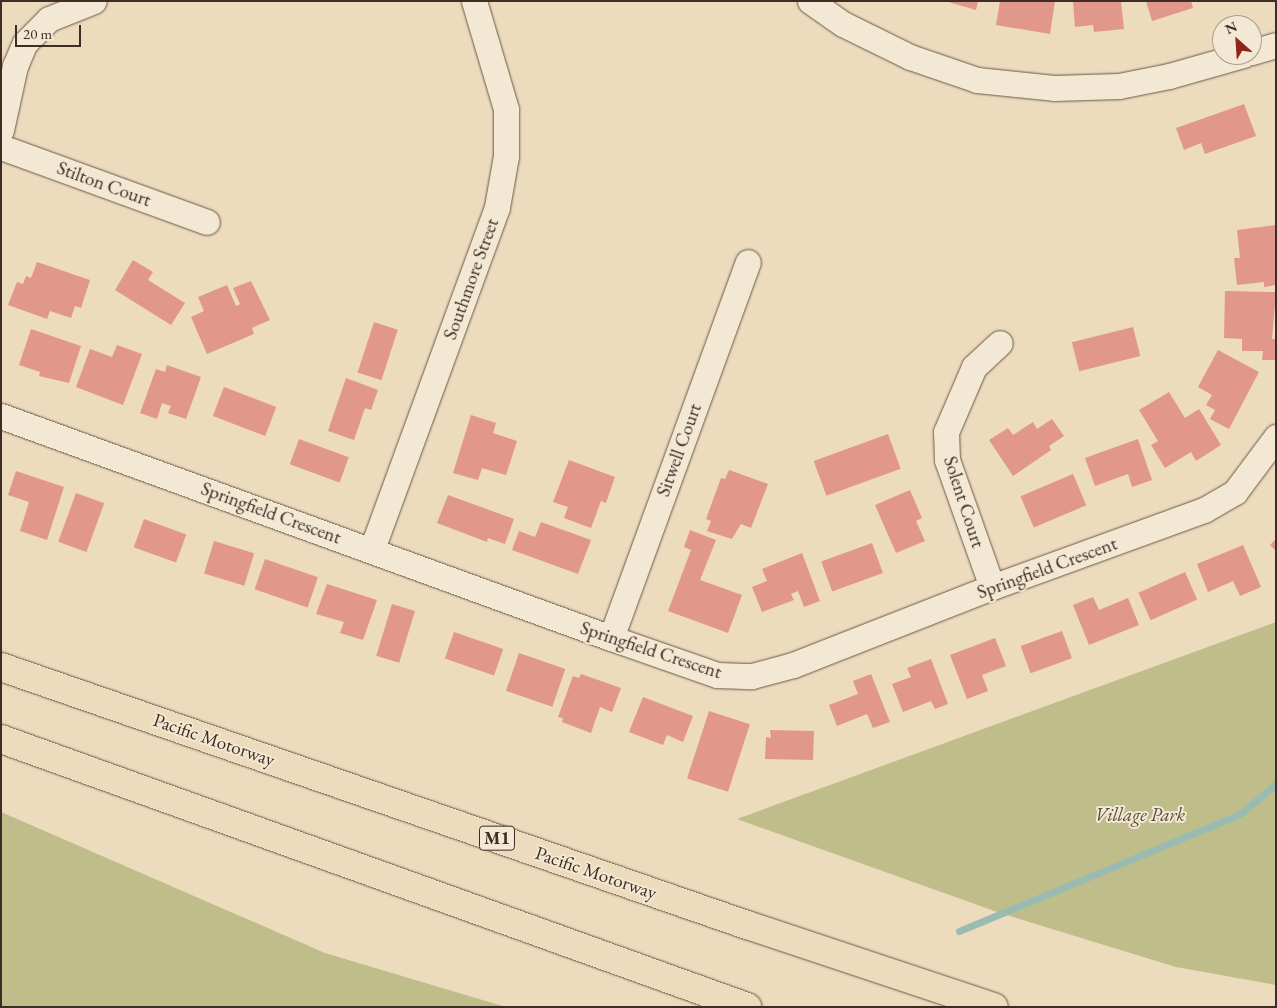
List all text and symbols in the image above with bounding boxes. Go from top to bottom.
scale bar [18,15,84,47]
north arrow [1212,15,1262,65]
text: N [1222,17,1240,38]
text: 20 m [23,24,52,43]
street label: Stilton Court [54,156,154,212]
street label: Southmore Street [438,215,504,343]
street label: Sitwell Court [652,400,706,500]
street label: Solent Court [938,453,990,551]
street label: Springfield Crescent [198,477,344,549]
street label: Springfield Crescent [974,532,1120,604]
street label: Springfield Crescent [577,616,725,684]
street label: Pacific Motorway [150,709,278,771]
park label: Village Park [1095,804,1185,826]
road number: M1 [478,822,516,854]
street label: Pacific Motorway [532,842,660,904]

